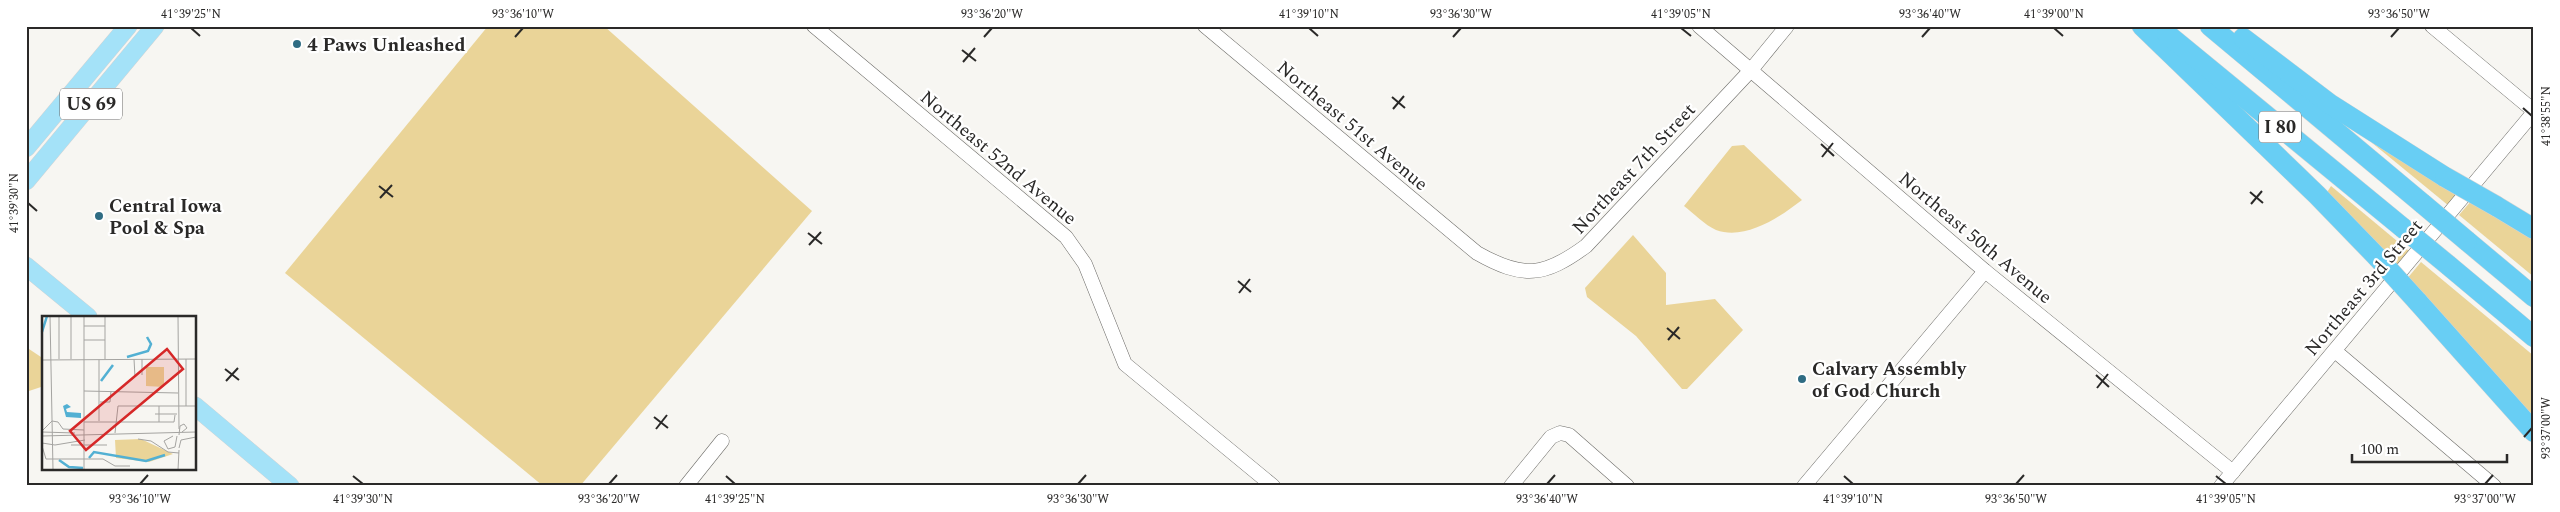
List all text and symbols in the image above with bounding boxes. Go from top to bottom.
text: 41°39'25"N [161,5,221,24]
text: 93°36'10"W [492,5,554,24]
text: 93°36'20"W [961,5,1023,24]
text: 41°39'10"N [1279,5,1339,24]
text: 93°36'30"W [1430,5,1492,24]
text: 41°39'05"N [1651,5,1711,24]
text: 93°36'40"W [1899,5,1961,24]
text: 41°39'00"N [2024,5,2084,24]
text: 93°36'50"W [2368,5,2430,24]
place label: 4 Paws Unleashed [307,31,466,60]
marker: 4 Paws Unleashed [291,38,303,50]
street label: Northeast 51st Avenue [1270,54,1434,198]
street label: Northeast 52nd Avenue [913,84,1083,233]
text: 41°38'55"N [2537,86,2556,146]
road number: US 69 [60,88,122,120]
street label: Northeast 7th Street [1565,97,1703,241]
road number: I 80 [2259,111,2301,142]
street label: Northeast 50th Avenue [1892,165,2058,311]
text: 41°39'30"N [5,173,24,233]
place label: Central Iowa Pool & Spa [109,192,222,243]
marker: Central Iowa Pool & Spa [93,210,105,222]
street label: Northeast 3rd Street [2298,213,2430,363]
inset map [42,316,196,470]
place label: Calvary Assembly of God Church [1812,355,1967,406]
marker: Calvary Assembly of God Church [1796,373,1808,385]
text: 93°37'00"W [2537,397,2556,459]
scale bar [2352,432,2508,464]
text: 100 m [2360,438,2399,461]
text: 93°36'10"W [109,490,171,509]
text: 41°39'30"N [333,490,393,509]
text: 93°36'20"W [578,490,640,509]
text: 41°39'25"N [705,490,765,509]
text: 93°36'30"W [1047,490,1109,509]
text: 93°36'40"W [1516,490,1578,509]
text: 41°39'10"N [1823,490,1883,509]
text: 93°36'50"W [1985,490,2047,509]
text: 41°39'05"N [2196,490,2256,509]
text: 93°37'00"W [2454,490,2516,509]

